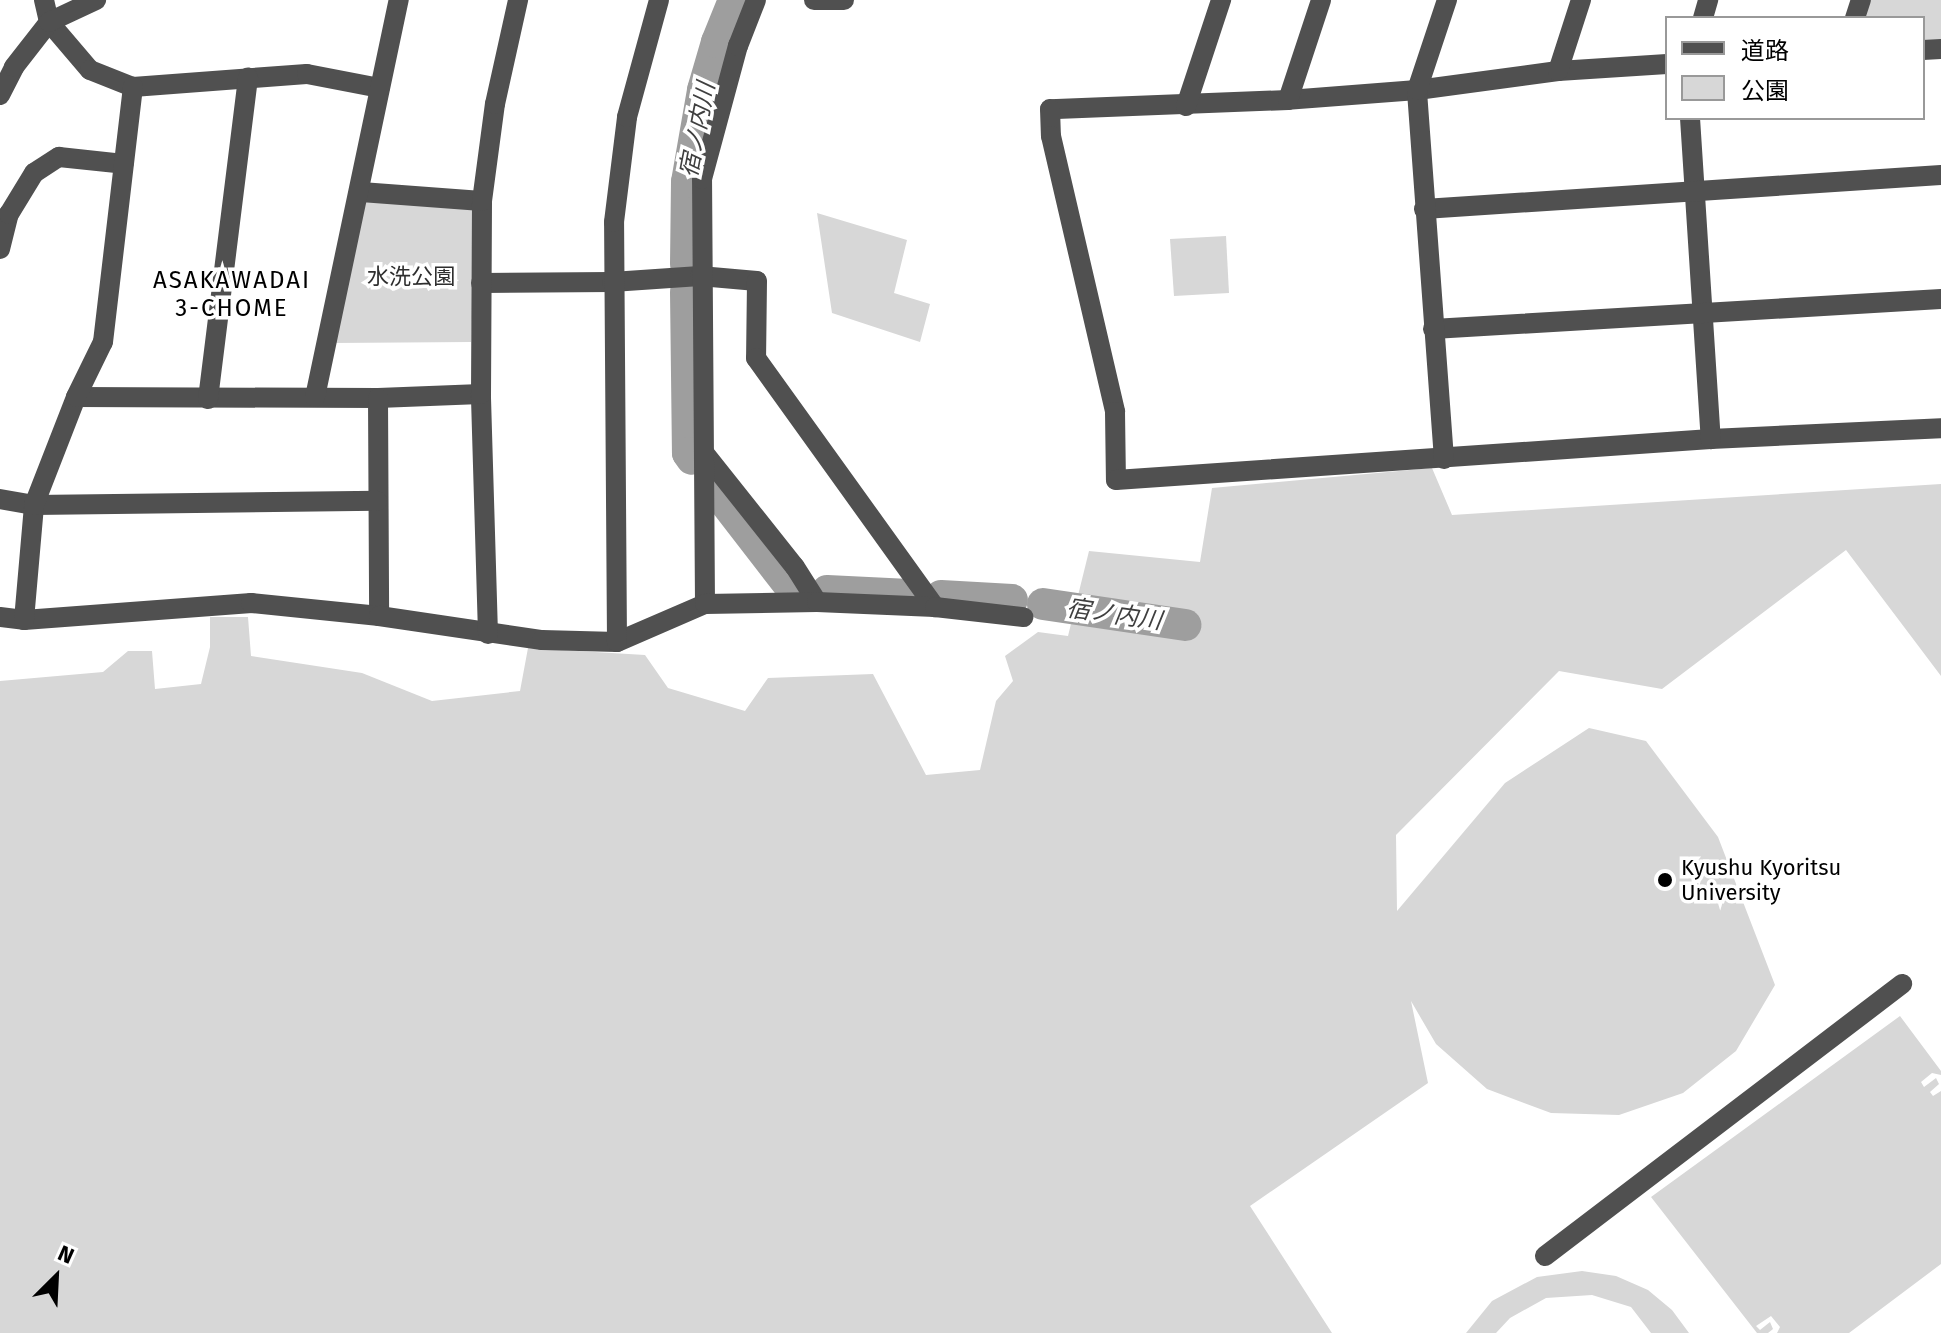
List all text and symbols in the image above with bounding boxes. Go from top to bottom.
legend [1665,16,1925,120]
text: 道路 [1741,37,1789,65]
text: 公園 [1741,77,1789,105]
water label: 宿ノ内川 [675,80,721,180]
park label: 水洗公園 [367,264,455,290]
district label: ASAKAWADAI 3-CHOME [153,267,311,323]
water label: 宿ノ内川 [1064,594,1164,636]
place label: Kyushu Kyoritsu University [1681,854,1841,906]
marker: Kyushu Kyoritsu University [1656,871,1674,889]
north arrow [16,1237,96,1317]
text: N [54,1239,78,1270]

